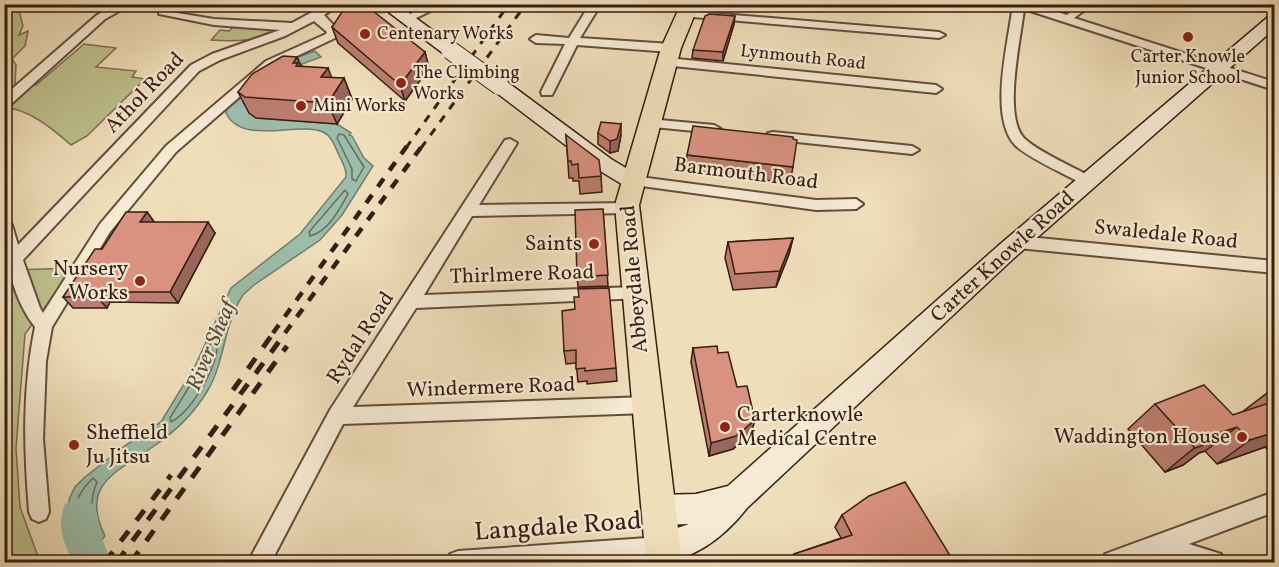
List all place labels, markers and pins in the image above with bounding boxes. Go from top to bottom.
place label: Centenary Works [377,22,513,47]
marker: Centenary Works [358,27,372,41]
marker: Carter Knowle Junior School [1181,30,1195,44]
place label: Carter Knowle Junior School [1131,45,1245,91]
place label: The Climbing Works [413,61,520,107]
marker: The Climbing Works [394,76,408,90]
place label: Mini Works [313,94,406,119]
marker: Mini Works [294,99,308,113]
place label: Saints [525,230,582,259]
marker: Saints [587,237,601,251]
place label: Nursery Works [53,255,129,308]
marker: Nursery Works [133,274,147,288]
place label: Carterknowle Medical Centre [737,401,877,454]
place label: Sheffield Ju Jitsu [86,419,168,472]
marker: Carterknowle Medical Centre [718,420,732,434]
place label: Waddington House [1054,423,1230,452]
marker: Waddington House [1235,430,1249,444]
marker: Sheffield Ju Jitsu [67,438,81,452]

